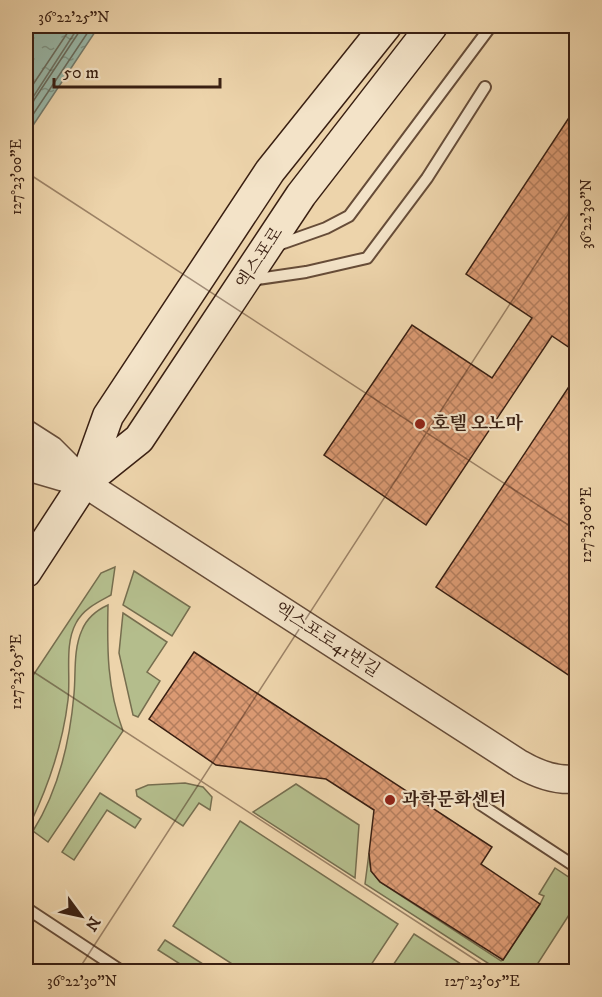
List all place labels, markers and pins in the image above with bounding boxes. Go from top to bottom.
place label: 호텔 오노마 [432,413,523,435]
marker: 호텔 오노마 [413,417,427,431]
place label: 과학문화센터 [402,789,506,811]
marker: 과학문화센터 [383,793,397,807]

